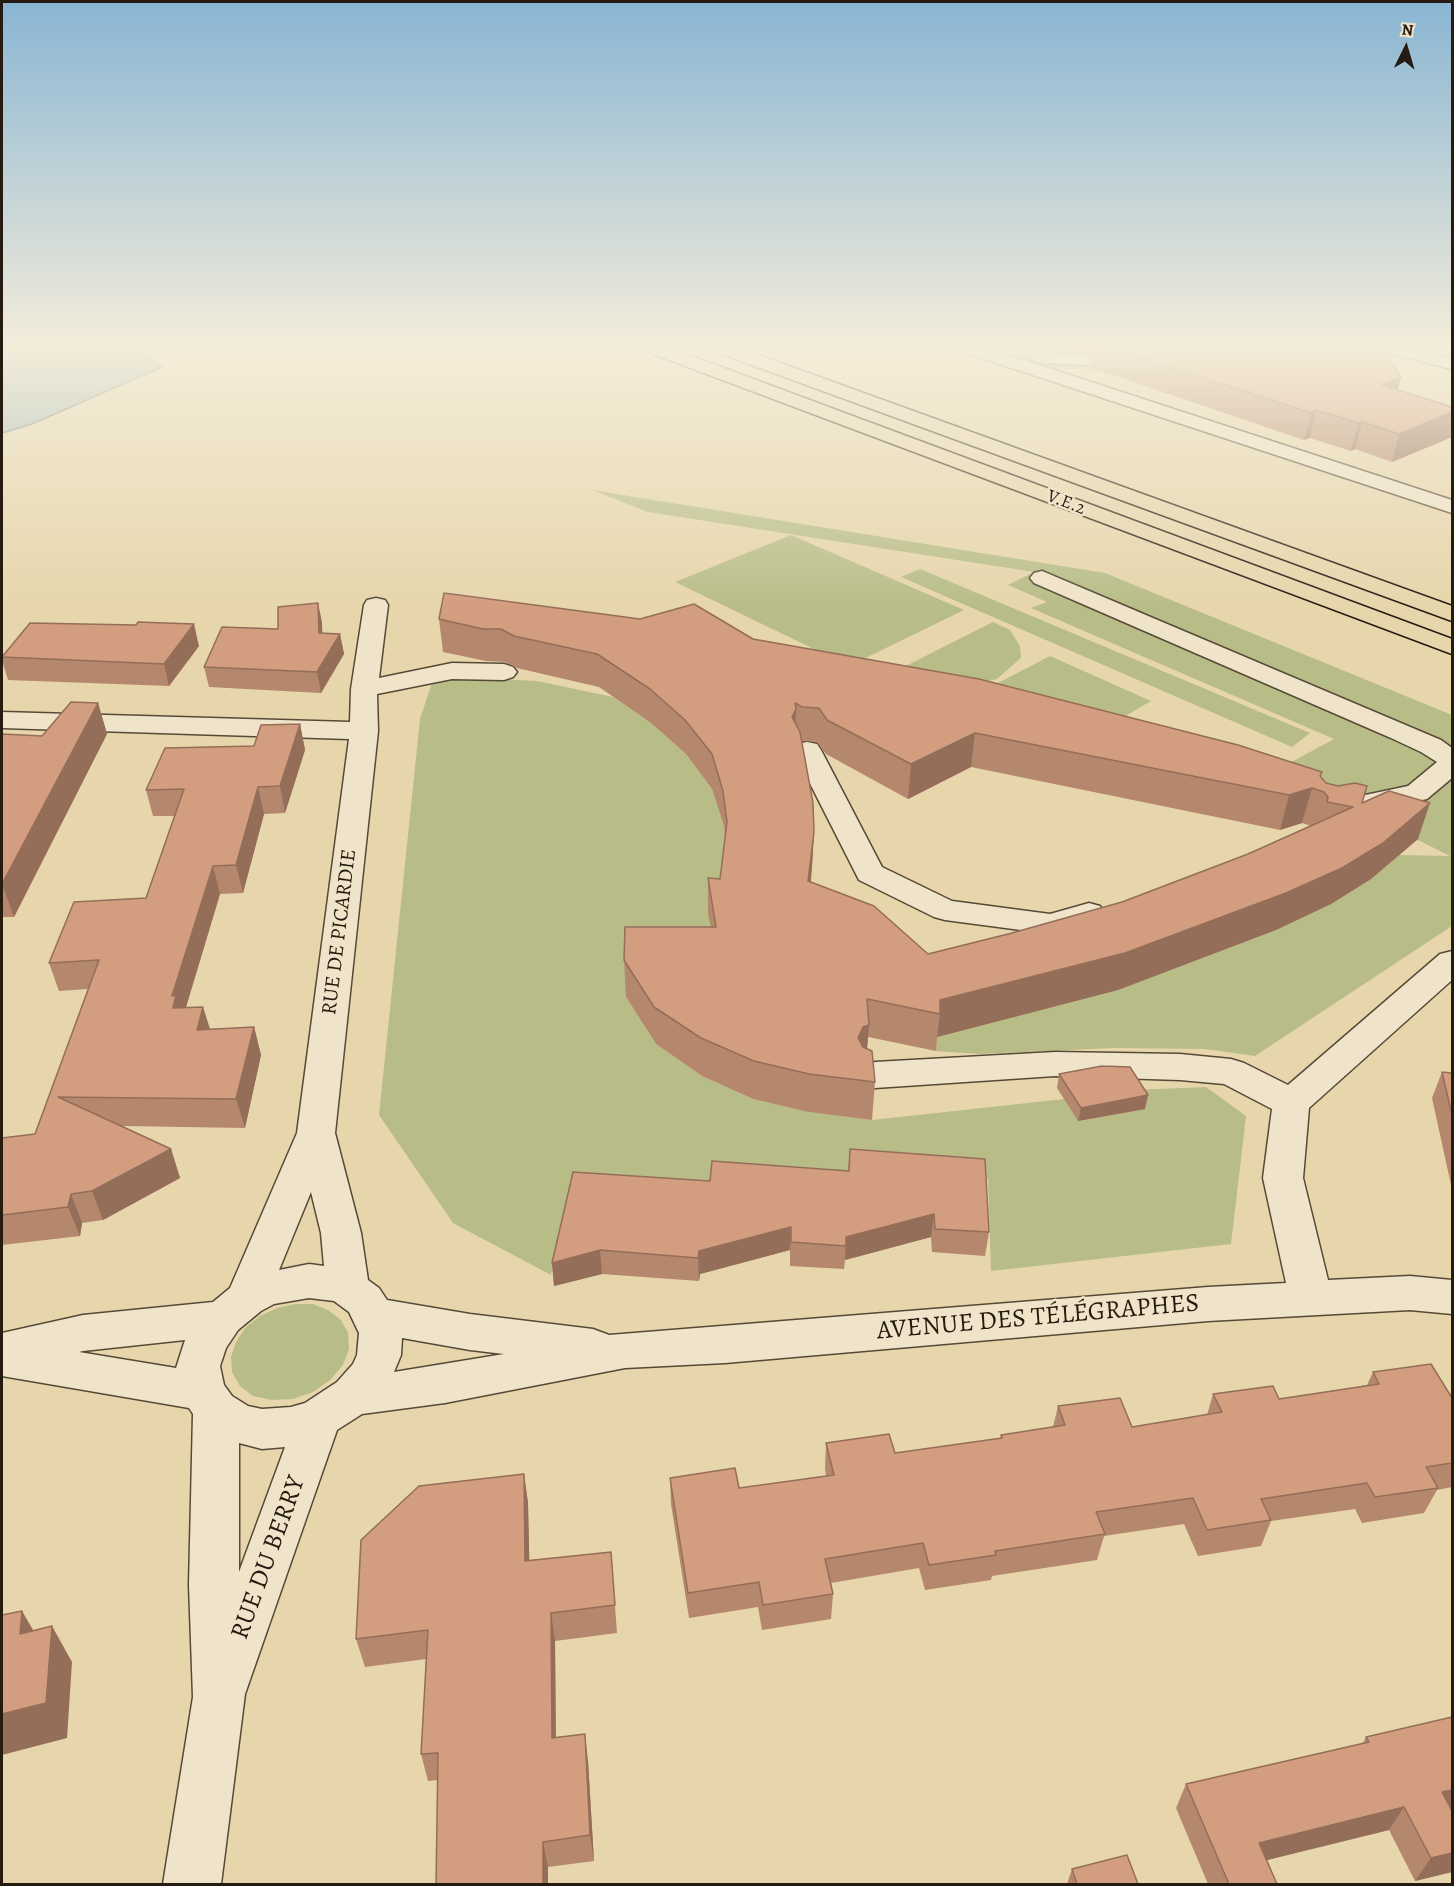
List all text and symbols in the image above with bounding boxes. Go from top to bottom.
north arrow [1376,18,1436,78]
text: N [1401,19,1414,42]
street label: V.E.2 [1044,486,1088,520]
street label: RUE DE PICARDIE [317,848,363,1016]
street label: AVENUE DES TÉLÉGRAPHES [876,1288,1200,1348]
street label: RUE DU BERRY [225,1472,313,1644]

